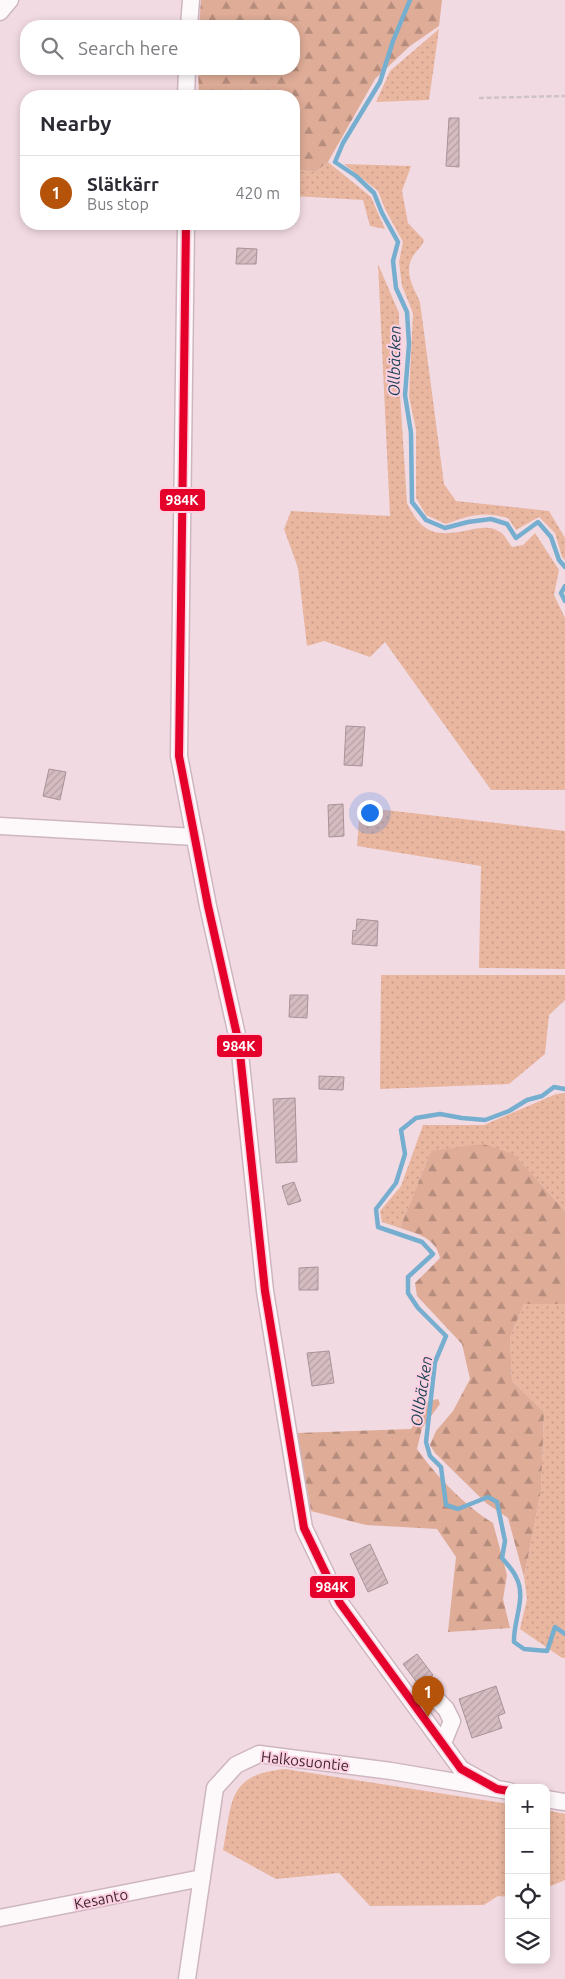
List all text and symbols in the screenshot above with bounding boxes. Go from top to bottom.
search box [20,20,300,75]
icon: search [38,34,66,62]
text: Search here [78,37,178,59]
text: Nearby [40,111,111,135]
text: Slätkärr [87,173,159,195]
text: 1 [51,184,61,202]
text: 420 m [235,184,280,202]
text: Bus stop [87,195,149,213]
water label: Ollbäcken [384,325,404,397]
line badge: 984K [159,488,206,512]
text: 984K [166,492,199,508]
your location [357,800,383,826]
line badge: 984K [216,1034,263,1058]
text: 984K [223,1038,256,1054]
water label: Ollbäcken [407,1355,435,1427]
line badge: 984K [309,1575,356,1599]
text: 984K [316,1579,349,1595]
pin: 1 [412,1676,444,1717]
street label: Halkosuontie [260,1748,350,1774]
map controls [505,1784,550,1964]
button: + [505,1784,550,1829]
button: − [505,1829,550,1874]
button: locate [505,1874,550,1919]
street label: Kesanto [73,1885,129,1913]
button: layers [505,1919,550,1964]

